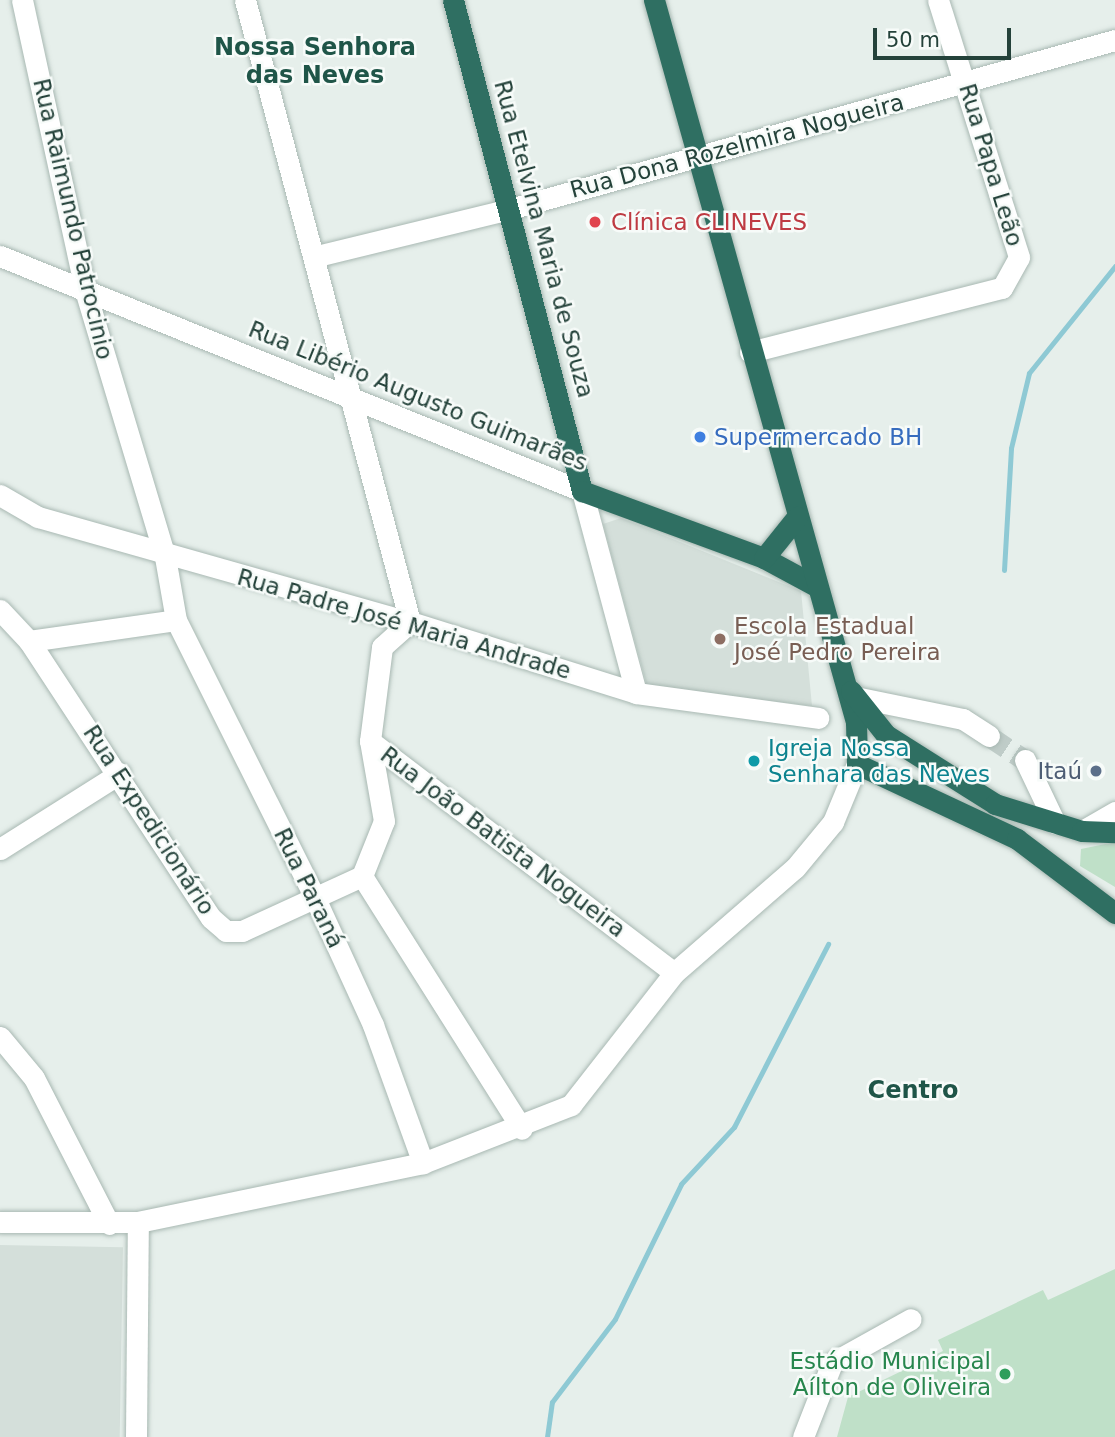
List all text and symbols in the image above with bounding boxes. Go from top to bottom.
scale bar [877,14,1015,58]
text: 50 m [886,28,940,52]
district label: Nossa Senhora das Neves [214,34,416,90]
street label: Rua Raimundo Patrocinio [27,76,119,362]
street label: Rua Etelvina Maria de Souza [488,77,600,401]
street label: Rua Papa Leão [953,80,1029,250]
street label: Rua Dona Rozelmira Nogueira [567,88,907,204]
place label: Clínica CLINEVES [611,208,807,236]
marker: Clínica CLINEVES [585,212,605,232]
street label: Rua Libério Augusto Guimarães [245,315,591,477]
place label: Supermercado BH [714,423,922,451]
marker: Supermercado BH [692,429,708,445]
street label: Rua Padre José Maria Andrade [234,563,574,685]
place label: Escola Estadual José Pedro Pereira [734,612,941,666]
marker: Escola Estadual José Pedro Pereira [712,631,728,647]
street label: Rua Expedicionário [77,720,221,920]
place label: Igreja Nossa Senhara das Neves [768,734,990,788]
street label: Rua João Batista Nogueira [375,741,631,943]
marker: Igreja Nossa Senhara das Neves [746,753,762,769]
place label: Itaú [1038,757,1082,785]
marker: Itaú [1088,763,1104,779]
street label: Rua Paraná [268,823,350,953]
district label: Centro [868,1077,958,1105]
place label: Estádio Municipal Aílton de Oliveira [789,1347,991,1401]
marker: Estádio Municipal Aílton de Oliveira [997,1366,1013,1382]

